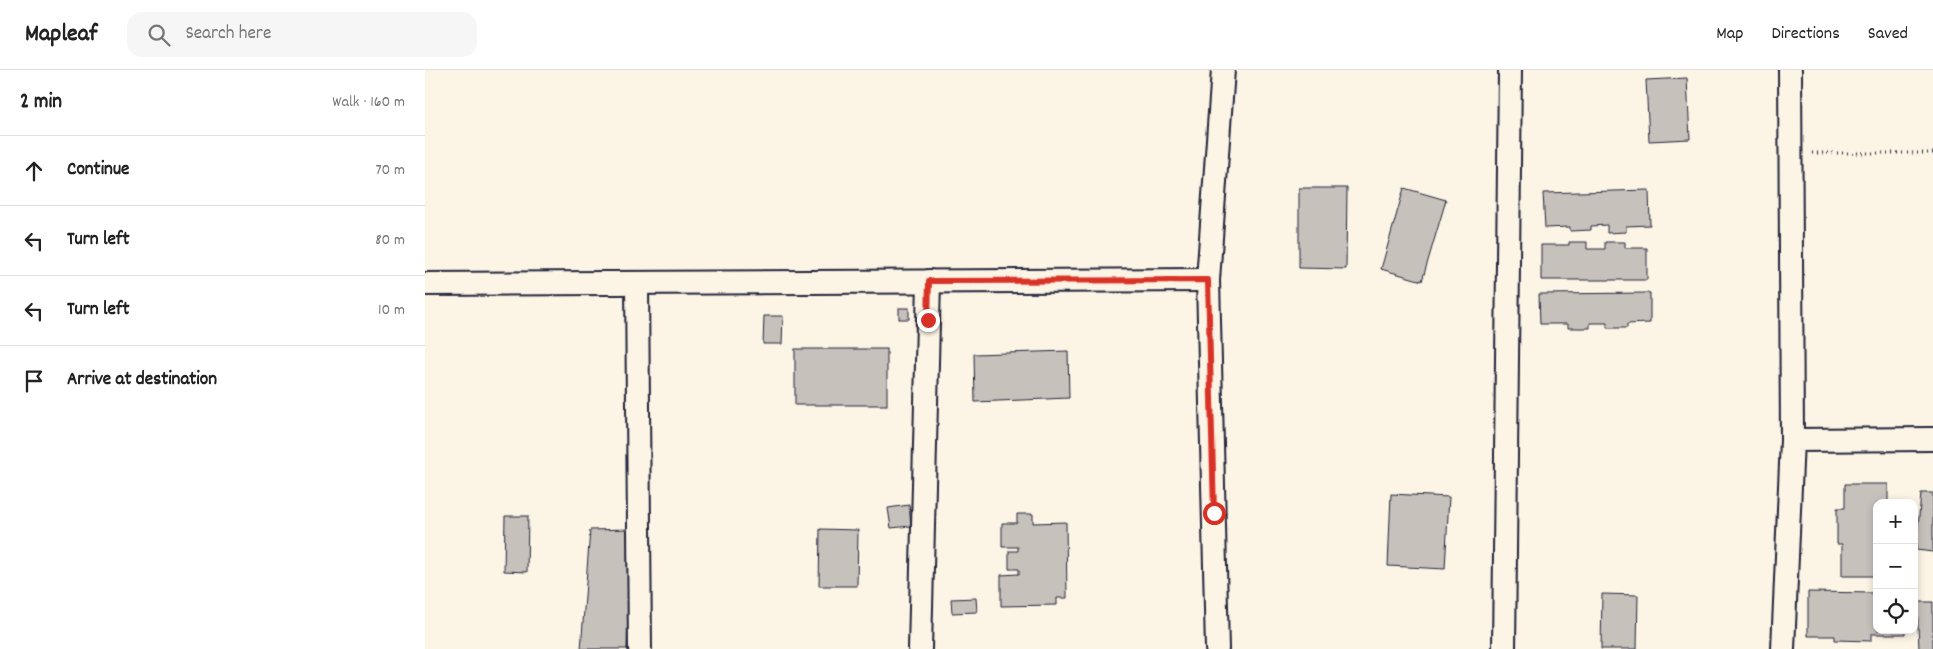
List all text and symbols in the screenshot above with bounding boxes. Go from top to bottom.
search box [127,12,477,57]
text: Mapleaf [25,18,97,52]
icon: search [145,21,173,49]
text: Search here [185,21,271,48]
text: Map [1716,22,1743,47]
text: Directions [1771,22,1840,47]
text: Saved [1868,22,1908,47]
text: 2 min [20,88,62,118]
text: Walk · 160 m [332,91,405,114]
icon: ahead [20,157,48,185]
text: Continue [67,157,129,184]
text: 70 m [375,159,405,182]
icon: left [20,227,48,255]
text: Turn left [67,227,130,254]
text: 80 m [375,229,405,252]
icon: left [20,297,48,325]
text: Turn left [67,297,130,324]
text: 10 m [378,299,405,322]
route end [917,309,940,332]
icon: arrive [20,367,48,395]
text: Arrive at destination [67,367,217,394]
map controls [1873,499,1918,634]
button: + [1873,499,1918,544]
route start [1203,502,1226,525]
button: − [1873,544,1918,589]
button: locate [1873,589,1918,634]

